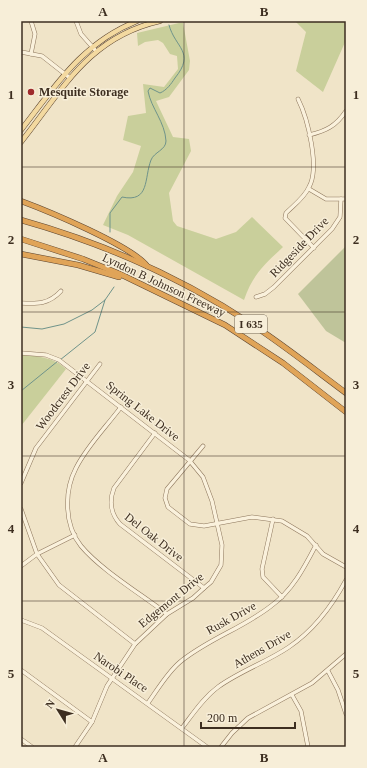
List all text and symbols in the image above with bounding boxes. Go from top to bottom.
text: A [98,4,108,19]
text: B [260,4,269,19]
place label: Mesquite Storage [39,85,129,99]
text: 1 [8,87,14,102]
marker: Mesquite Storage [26,87,36,97]
text: 1 [353,87,359,102]
street label: Ridgeside Drive [267,214,331,280]
text: 2 [8,232,14,247]
text: 2 [353,232,359,247]
street label: Lyndon B Johnson Freeway [100,250,228,320]
road number: I 635 [235,315,267,333]
street label: Woodcrest Drive [33,359,93,433]
text: 3 [8,377,15,392]
text: 3 [353,377,360,392]
street label: Spring Lake Drive [104,378,182,444]
street label: Del Oak Drive [122,510,186,564]
text: 4 [8,521,15,536]
text: 4 [353,521,360,536]
street label: Edgemont Drive [136,569,206,631]
street label: Rusk Drive [204,599,258,637]
street label: Athens Drive [231,627,293,671]
street label: Narobi Place [91,649,151,695]
text: 5 [8,666,15,681]
text: 5 [353,666,360,681]
north arrow [38,690,78,730]
text: N [43,697,57,711]
scale bar [201,704,295,730]
text: 200 m [207,711,238,725]
text: A [98,750,108,765]
text: B [260,750,269,765]

